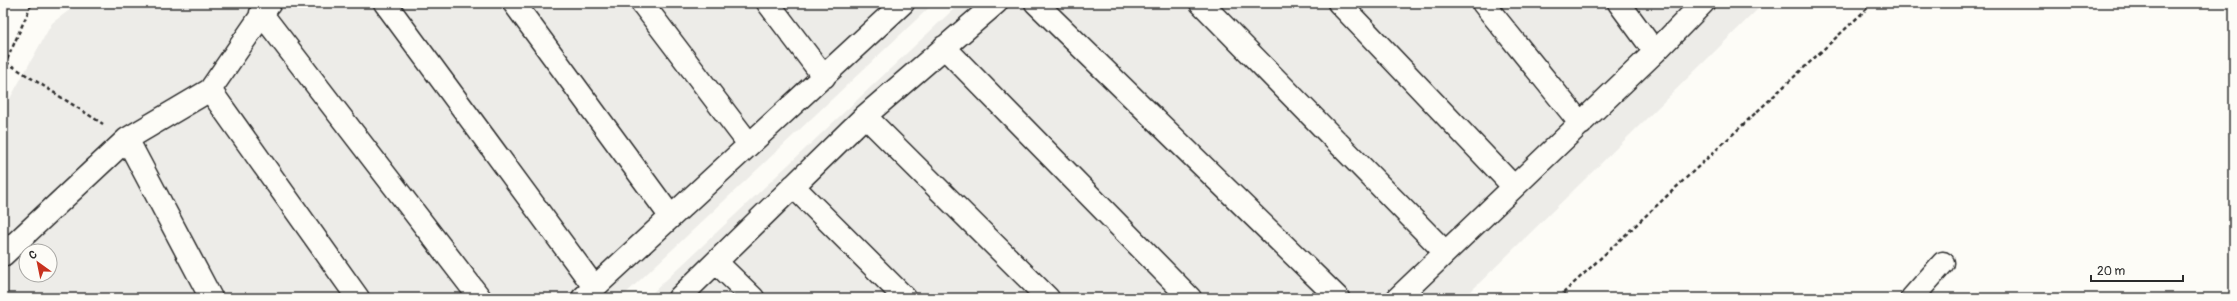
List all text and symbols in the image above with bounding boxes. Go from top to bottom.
north arrow [18,243,58,283]
text: С [26,248,39,262]
scale bar [2091,257,2183,283]
text: 20 m [2097,264,2126,279]

